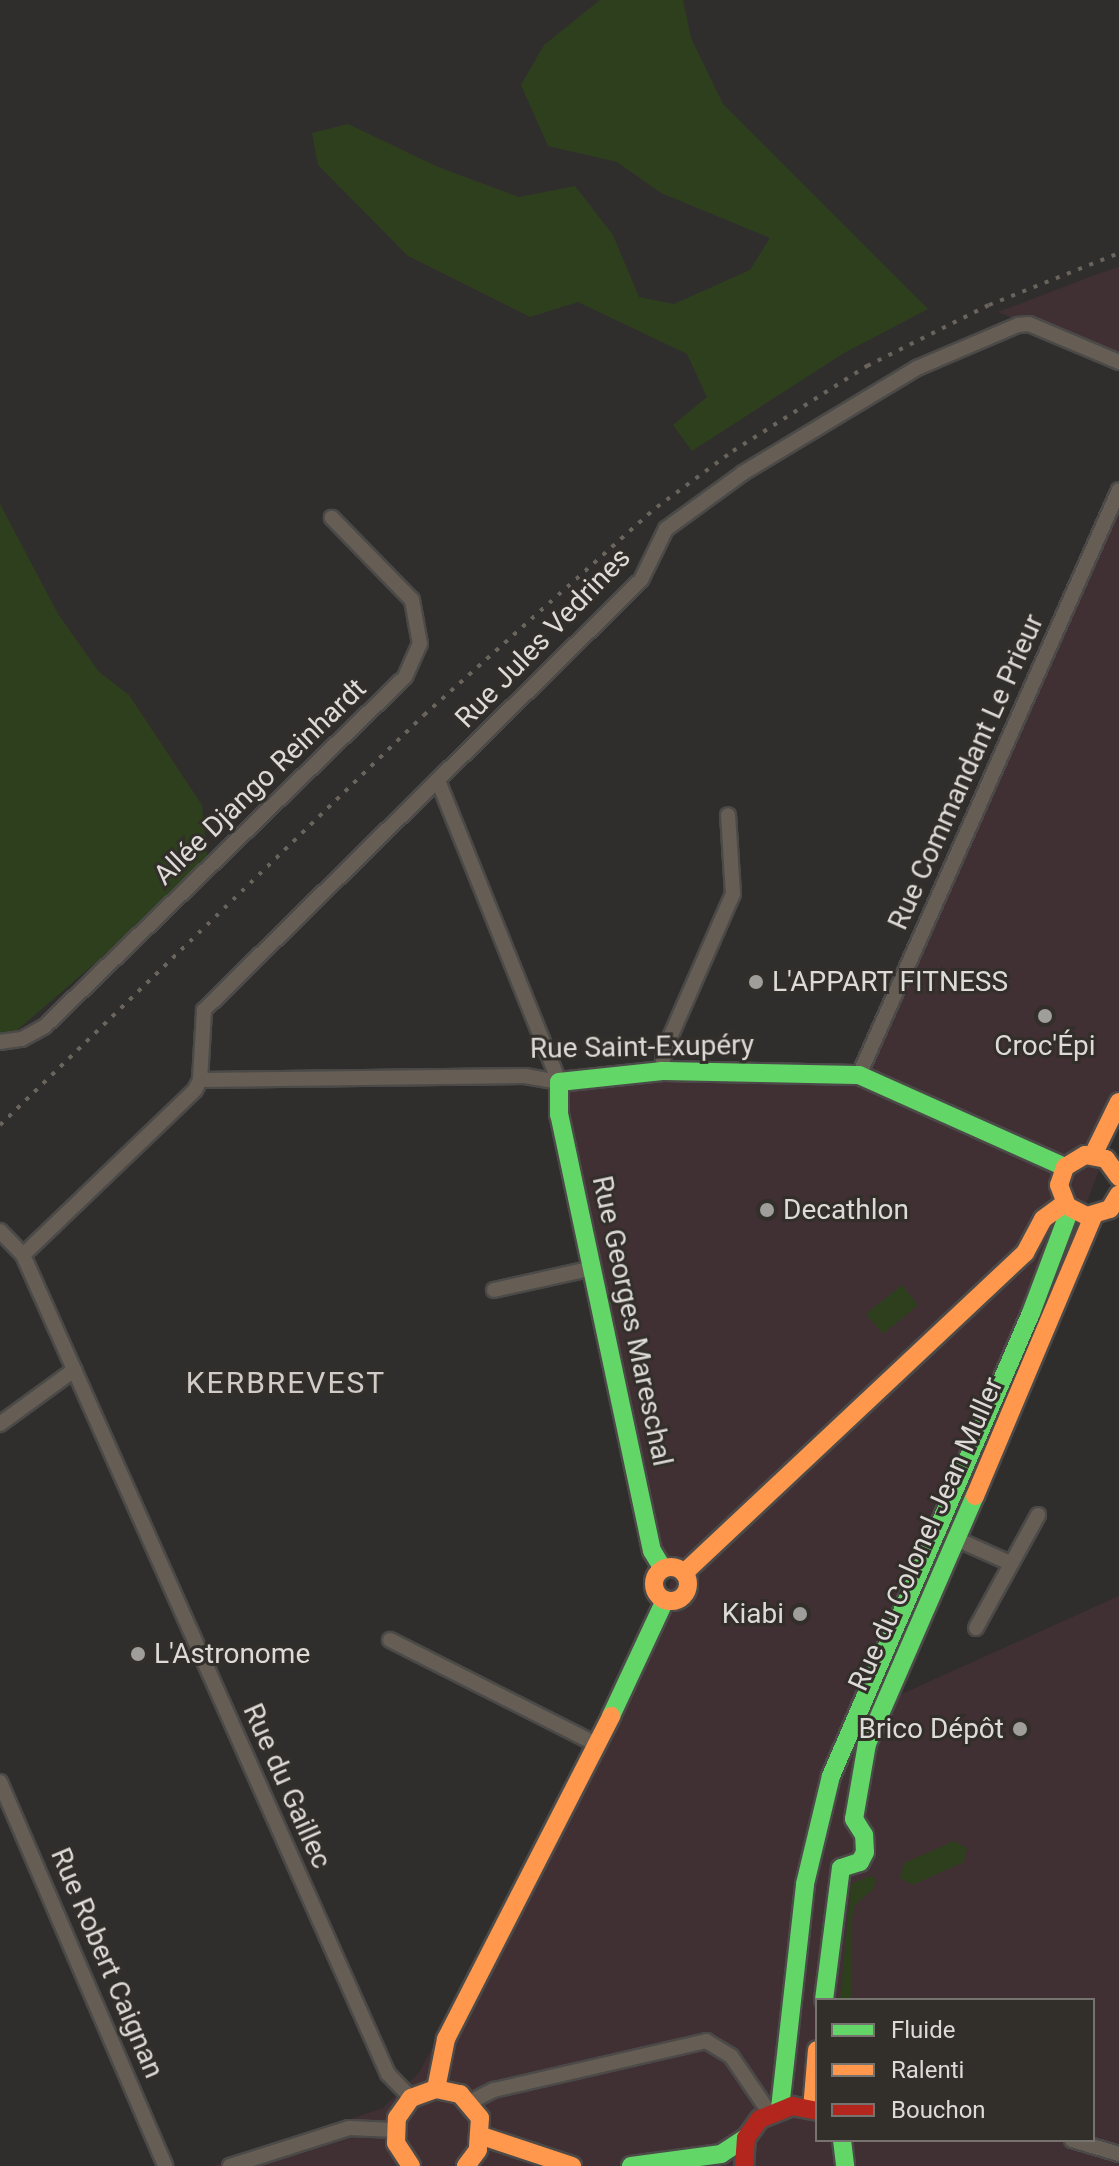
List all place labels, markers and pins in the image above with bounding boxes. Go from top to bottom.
place label: L'APPART FITNESS [772,965,1009,999]
marker: L'APPART FITNESS [747,973,765,991]
marker: Croc'Épi [1036,1007,1054,1025]
place label: Croc'Épi [994,1029,1096,1063]
place label: Decathlon [783,1193,909,1227]
marker: Decathlon [758,1201,776,1219]
place label: Kiabi [722,1597,784,1631]
marker: Kiabi [791,1605,809,1623]
place label: L'Astronome [154,1637,310,1671]
marker: L'Astronome [129,1645,147,1663]
place label: Brico Dépôt [859,1712,1004,1746]
marker: Brico Dépôt [1011,1720,1029,1738]

